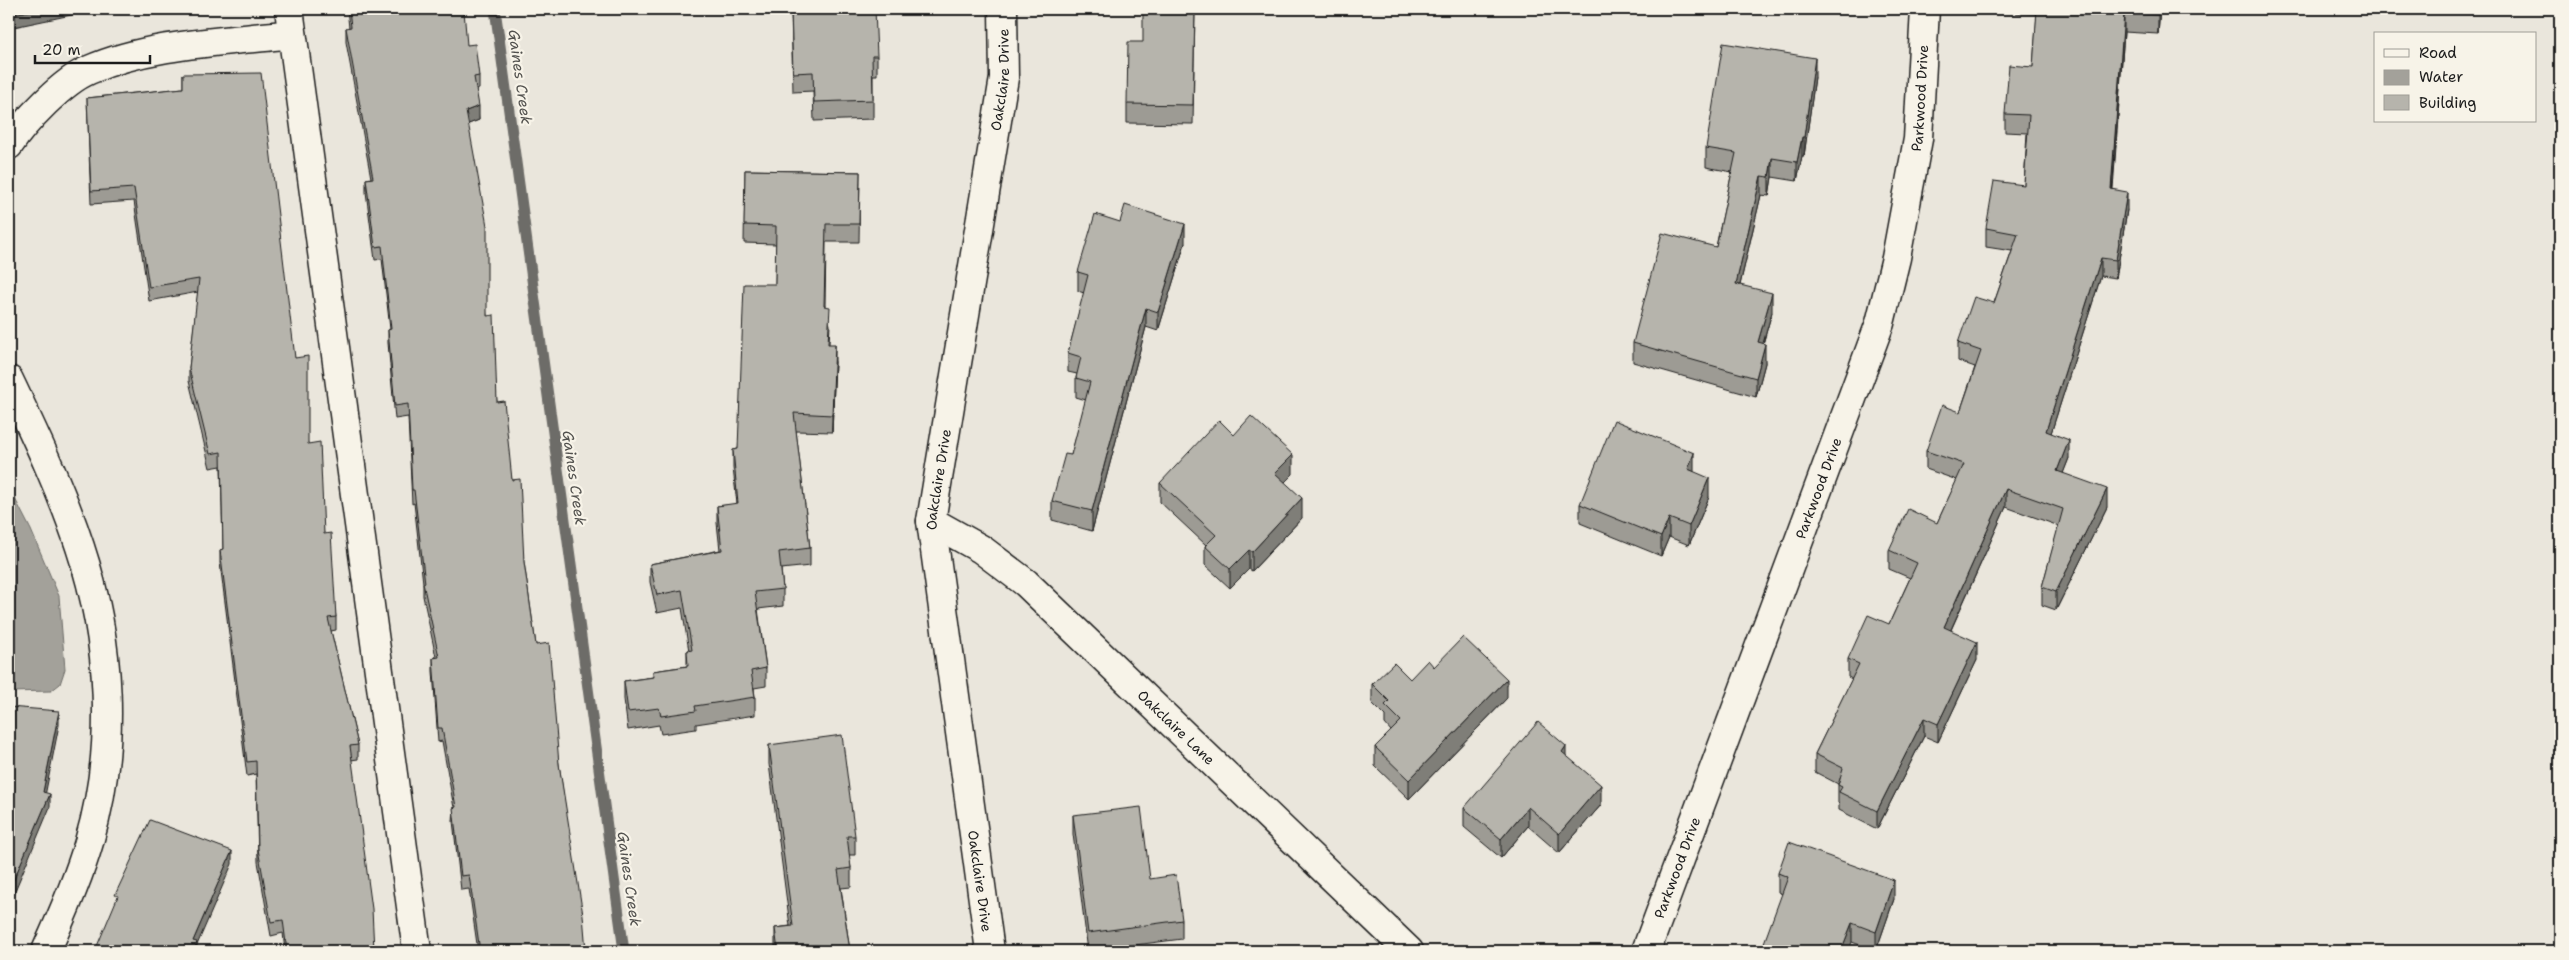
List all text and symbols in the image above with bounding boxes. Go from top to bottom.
water label: Gaines Creek [503,28,537,126]
street label: Oakclaire Drive [986,29,1013,132]
scale bar [35,32,150,64]
legend [2374,32,2536,122]
text: 20 m [42,40,81,60]
text: Road [2419,43,2457,63]
street label: Parkwood Drive [1907,44,1932,153]
text: Water [2419,67,2463,87]
text: Building [2419,93,2476,113]
street label: Oakclaire Drive [922,427,955,531]
water label: Gaines Creek [557,429,591,527]
street label: Parkwood Drive [1791,435,1846,541]
street label: Oakclaire Lane [1134,686,1219,769]
street label: Parkwood Drive [1650,814,1704,921]
street label: Oakclaire Drive [964,829,996,933]
water label: Gaines Creek [612,830,646,928]

